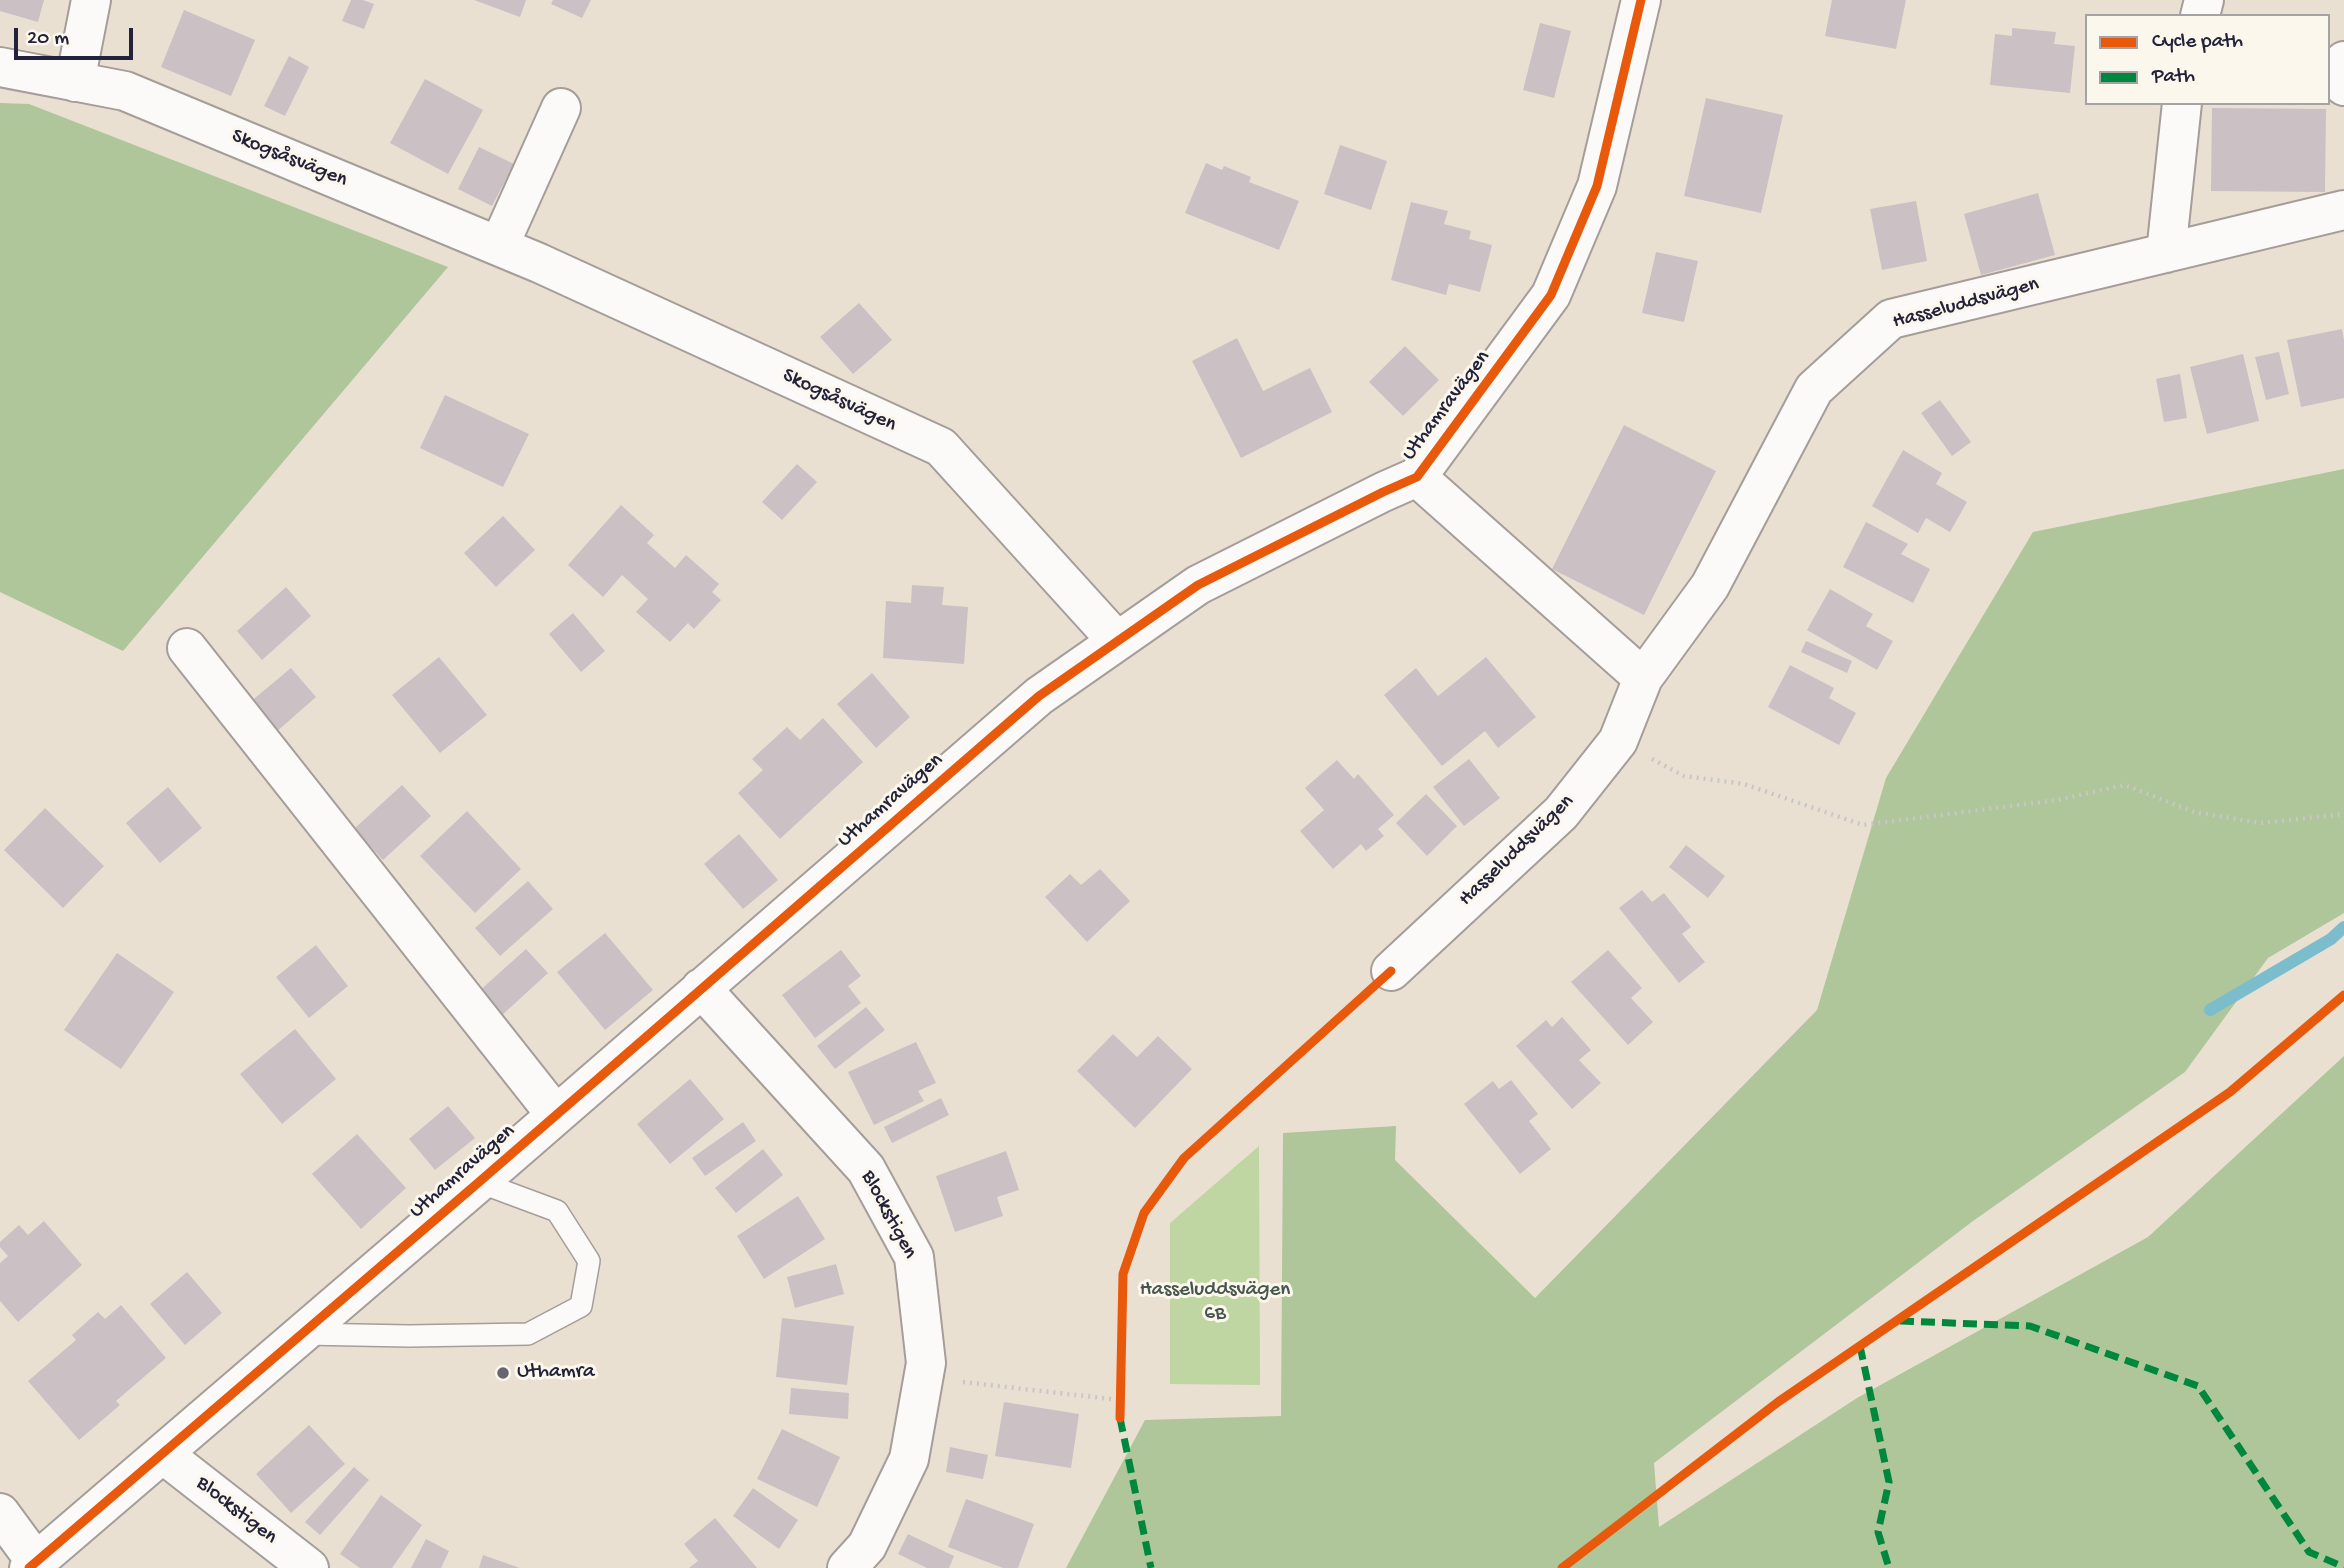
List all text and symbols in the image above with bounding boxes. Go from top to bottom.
scale bar [18,14,136,58]
legend [2085,14,2330,105]
text: 20 m [27,27,69,52]
text: Cycle path [2152,30,2243,55]
text: Path [2152,65,2195,90]
street label: Skogsåsvägen [227,124,351,194]
street label: Hasseluddsvägen [1890,272,2042,336]
street label: Uthamravägen [1397,346,1497,466]
street label: Skogsåsvägen [778,364,900,438]
street label: Uthamravägen [833,748,949,854]
street label: Hasseluddsvägen [1454,790,1580,912]
street label: Uthamravägen [405,1119,521,1225]
street label: Blockstigen [854,1167,922,1263]
park label: Hasseluddsvägen 6B [1140,1278,1290,1328]
place label: Uthamra [517,1360,595,1386]
marker: Uthamra [495,1365,511,1381]
street label: Blockstigen [190,1471,282,1551]

